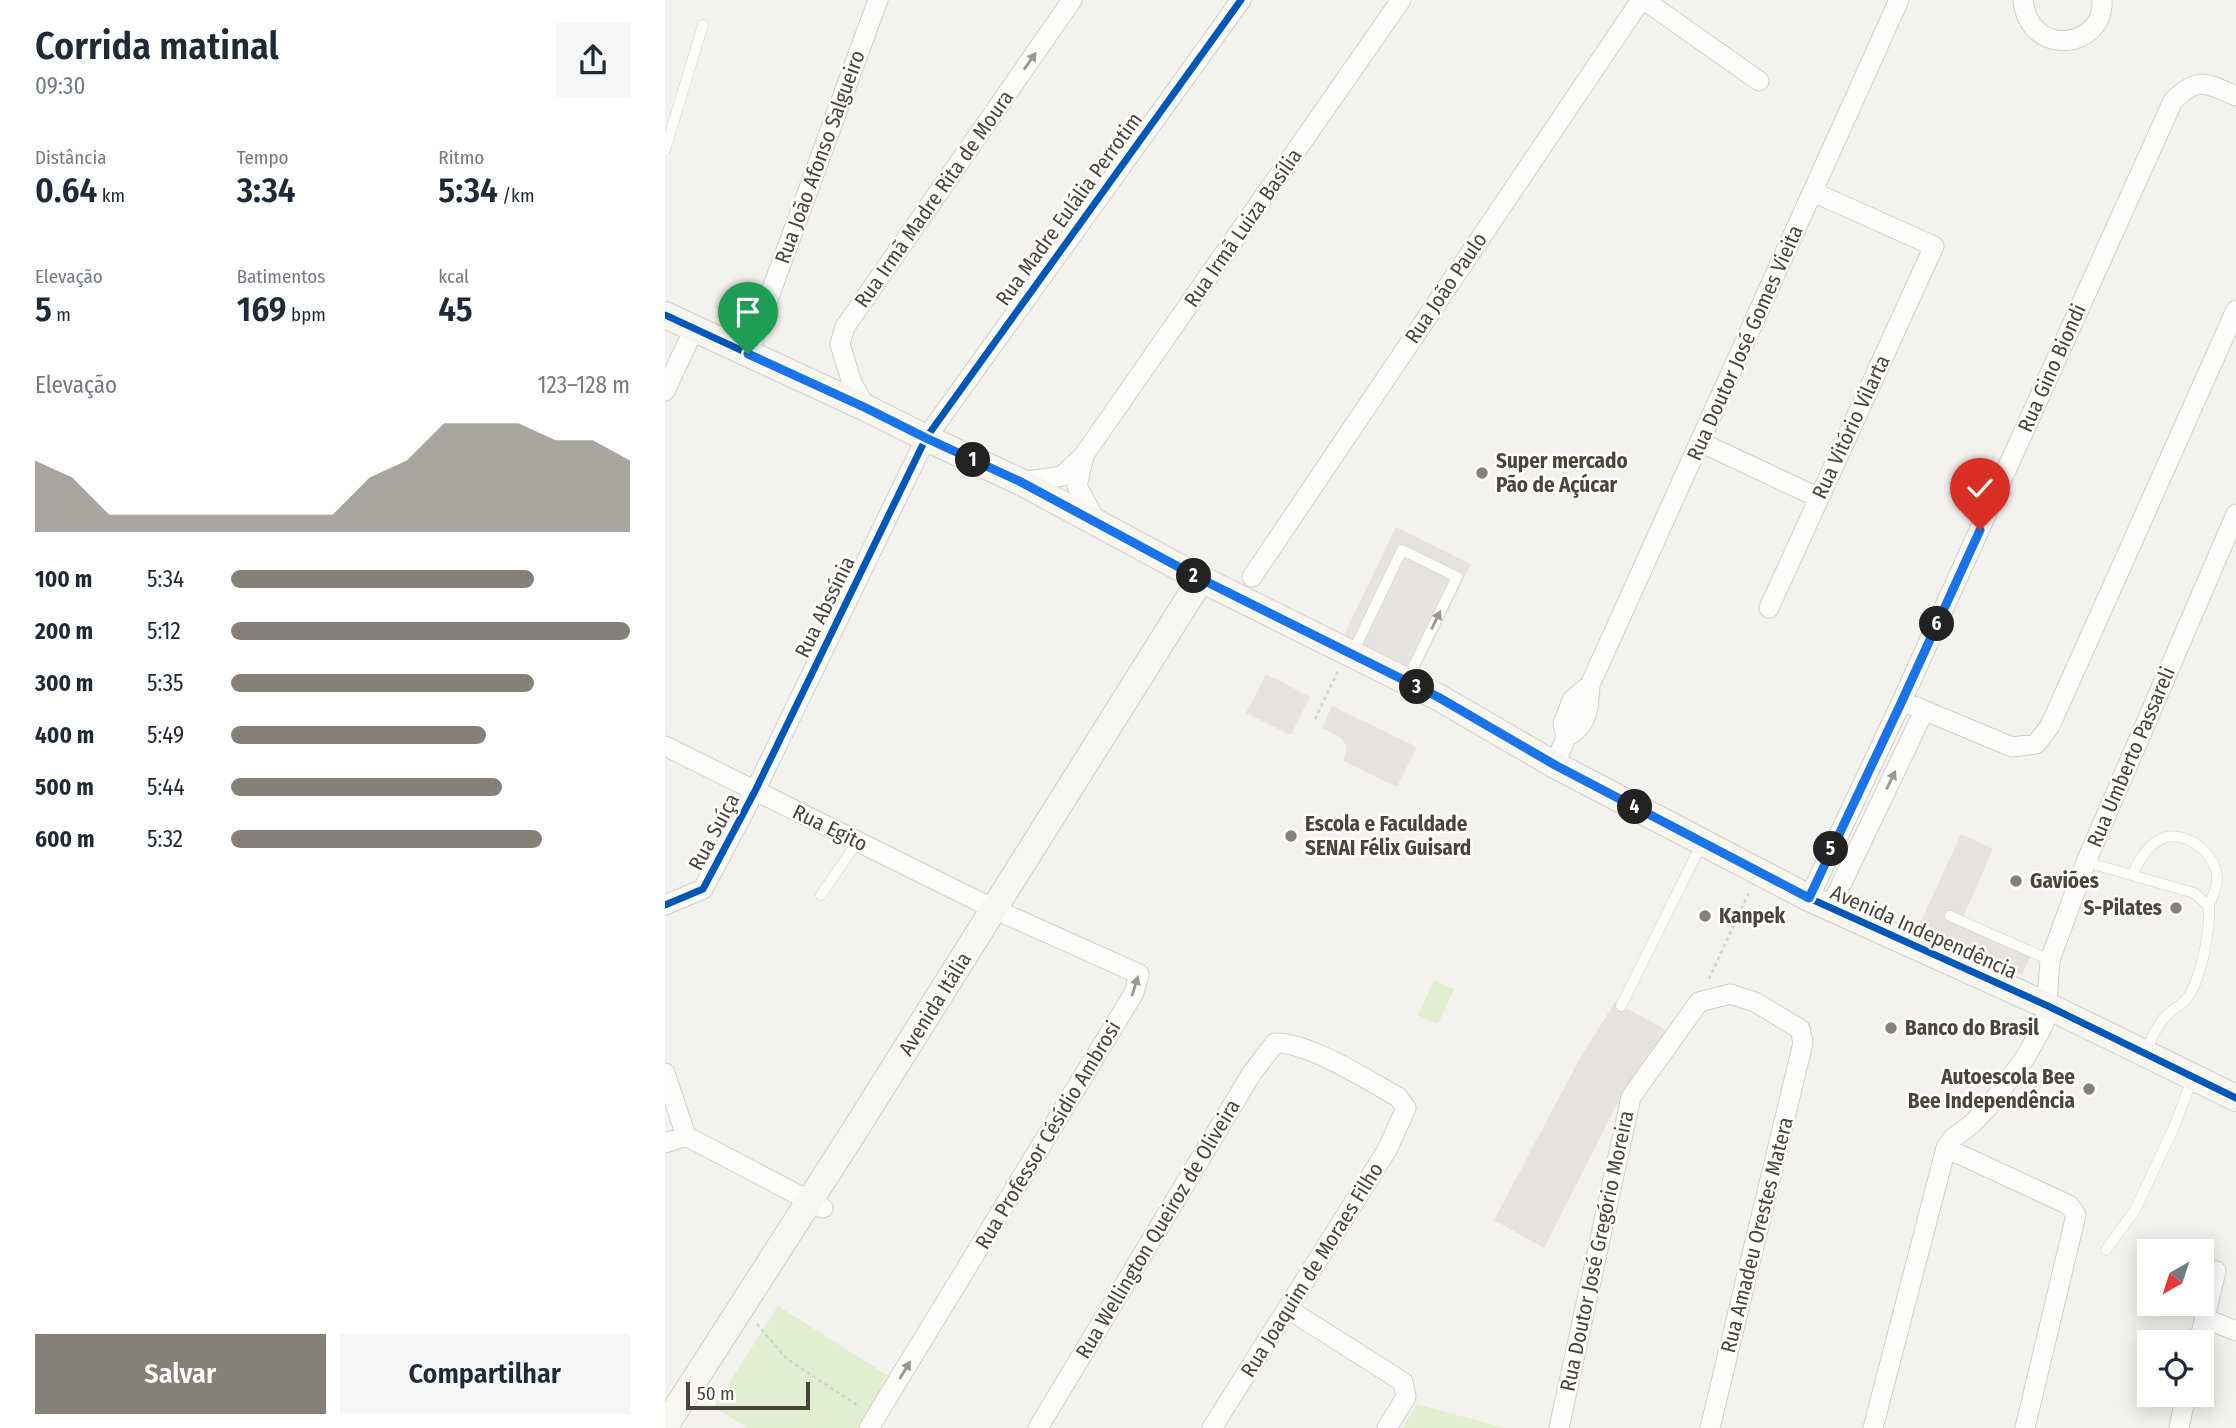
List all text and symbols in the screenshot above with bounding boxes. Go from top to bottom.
text: Corrida matinal [35,23,279,69]
button: share [556,23,630,97]
street label: Rua João Afonso Salgueiro [769,47,871,267]
one-way arrow [1023,52,1037,70]
text: 09:30 [35,72,85,100]
street label: Rua Irmã Madre Rita de Moura [849,85,1019,313]
street label: Rua Madre Eulália Perrotim [990,107,1148,311]
street label: Rua Irmã Luiza Basília [1179,144,1307,312]
text: Distância [35,146,107,169]
text: Tempo [237,146,289,169]
text: Ritmo [438,146,484,169]
text: 0.64 [35,169,97,211]
text: 3:34 [237,169,296,211]
text: 5:34 [438,169,498,211]
text: km [97,184,125,207]
text: /km [498,184,535,207]
street label: Rua Doutor José Gomes Vieita [1681,221,1809,465]
street label: Rua João Paulo [1399,228,1493,348]
text: Elevação [35,265,103,288]
text: Batimentos [237,265,325,288]
text: kcal [438,265,469,288]
pin [718,282,778,354]
text: 5 [35,288,52,330]
text: 169 [237,288,287,330]
text: 45 [438,288,473,330]
icon: arrive [729,293,767,331]
street label: Rua Gino Biondi [2012,300,2092,436]
text: m [52,303,71,326]
text: bpm [287,303,326,326]
street label: Rua Vitório Vilarta [1806,351,1896,503]
text: Elevação [35,371,117,399]
text: 123–128 m [538,371,630,399]
pin: 1 [955,442,991,477]
text: 1 [968,448,977,471]
place label: Super mercado Pão de Açúcar [1496,448,1628,498]
pin [1950,458,2010,530]
marker: Super mercado Pão de Açúcar [1474,465,1490,481]
icon: check [1961,469,1999,507]
street label: Rua Abssínia [789,552,861,662]
pin: 2 [1177,558,1211,594]
text: 2 [1189,564,1198,587]
text: 100 m [35,565,92,593]
text: 5:34 [147,565,184,593]
pin: 6 [1919,606,1955,642]
one-way arrow [1430,610,1441,631]
text: 6 [1932,612,1941,635]
text: 200 m [35,617,93,645]
text: 5:12 [147,617,181,645]
street label: Rua Umberto Passareli [2081,663,2181,851]
text: 300 m [35,669,93,697]
text: 5:35 [147,669,184,697]
pin: 3 [1399,670,1435,704]
text: 3 [1412,675,1421,698]
text: 400 m [35,721,94,749]
text: 5:49 [147,721,184,749]
one-way arrow [1885,770,1896,790]
text: 500 m [35,773,94,801]
text: 5:44 [147,773,185,801]
street label: Rua Suíça [683,789,745,875]
pin: 4 [1618,790,1653,824]
text: 4 [1630,795,1639,818]
street label: Rua Egito [788,799,872,857]
place label: Escola e Faculdade SENAI Félix Guisard [1305,811,1471,861]
text: 600 m [35,825,94,853]
text: 5:32 [147,825,183,853]
marker: Escola e Faculdade SENAI Félix Guisard [1283,828,1299,844]
pin: 5 [1813,832,1849,866]
text: 5 [1826,837,1835,860]
place label: Gaviões [2030,868,2099,894]
marker: Gaviões [2008,873,2024,889]
street label: Avenida Independência [1827,879,2021,985]
place label: S-Pilates [2083,895,2162,921]
marker: S-Pilates [2168,900,2184,916]
place label: Kanpek [1719,903,1786,929]
marker: Kanpek [1697,908,1713,924]
street label: Avenida Itália [893,948,977,1060]
one-way arrow [1131,975,1141,996]
place label: Banco do Brasil [1905,1015,2039,1041]
street label: Rua Professor Césídio Ambrosi [970,1016,1126,1254]
marker: Banco do Brasil [1883,1020,1899,1036]
place label: Autoescola Bee Bee Independência [1908,1064,2075,1114]
marker: Autoescola Bee Bee Independência [2081,1081,2097,1097]
street label: Rua Wellington Queiroz de Oliveira [1070,1095,1246,1363]
street label: Rua Doutor José Gregório Moreira [1555,1108,1639,1394]
street label: Rua Amadeu Orestes Matera [1715,1114,1799,1356]
street label: Rua Joaquim de Moraes Filho [1235,1158,1389,1382]
north arrow [2137,1239,2214,1316]
map controls [2137,1239,2214,1407]
button: locate [2137,1330,2214,1407]
button: Salvar [35,1334,326,1414]
button: Compartilhar [340,1334,630,1414]
one-way arrow [899,1360,912,1379]
scale bar [686,1379,810,1411]
text: 50 m [697,1382,735,1405]

